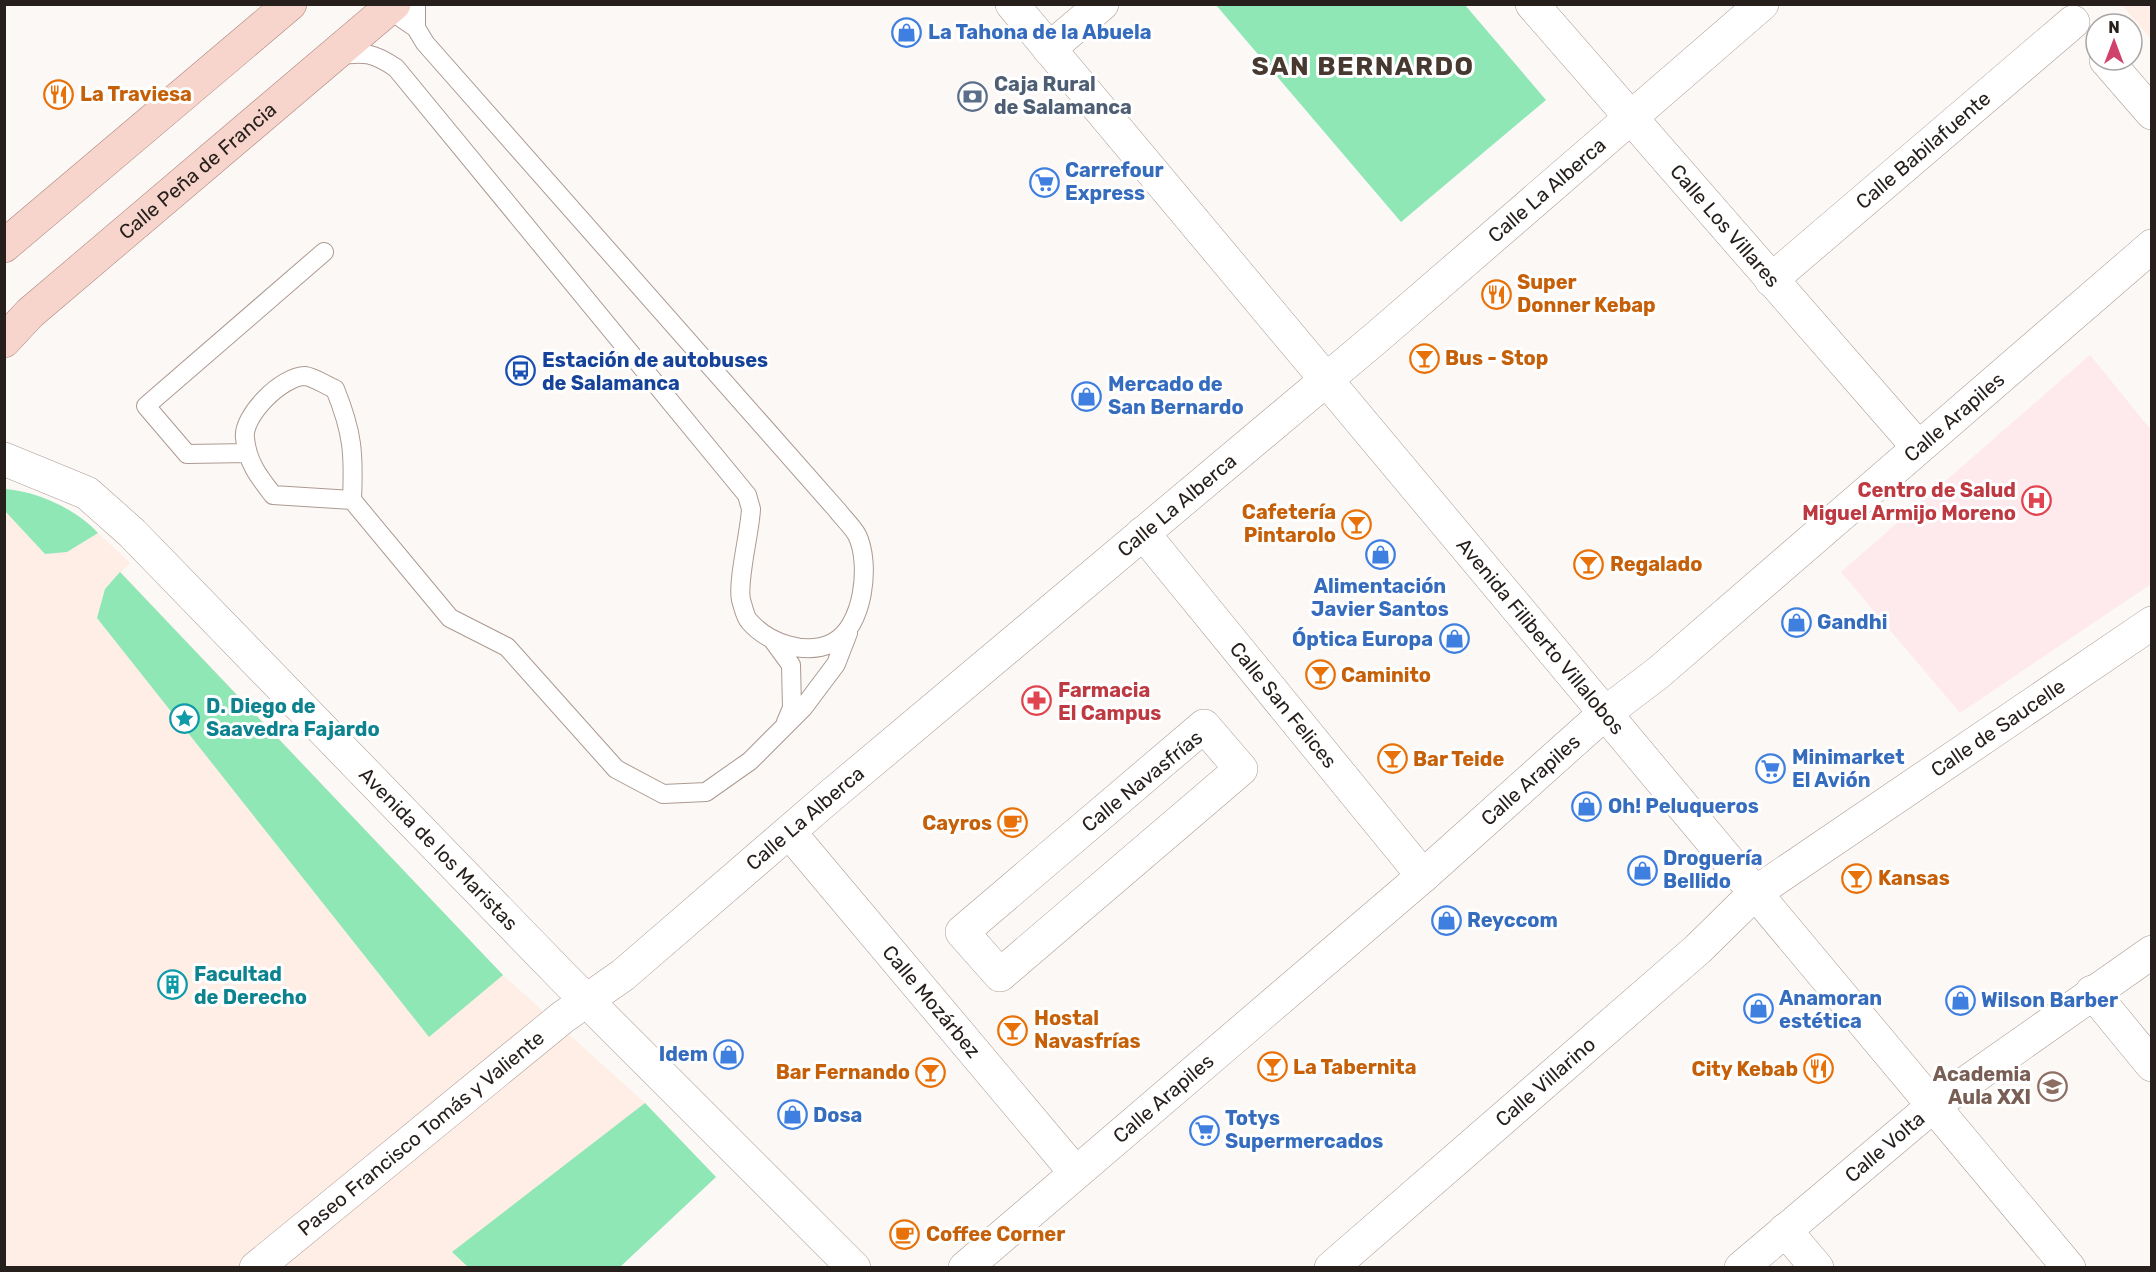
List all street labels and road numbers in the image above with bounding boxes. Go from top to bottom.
street label: Calle Babilafuente [1851,86,1995,214]
street label: Calle Peña de Francia [114,97,281,244]
street label: Calle La Alberca [1483,133,1611,248]
street label: Calle Los Villares [1665,159,1785,292]
street label: Calle Arapiles [1899,367,2009,467]
street label: Calle La Alberca [1112,449,1241,562]
street label: Avenida Filiberto Villalobos [1452,533,1630,739]
street label: Calle San Felices [1225,637,1342,773]
street label: Calle de Saucelle [1926,674,2070,782]
street label: Calle Navasfrías [1077,725,1207,837]
street label: Calle Arapiles [1476,729,1585,830]
street label: Calle La Alberca [741,761,869,875]
street label: Avenida de los Maristas [354,762,523,935]
street label: Calle Mozárbez [877,940,986,1063]
street label: Paseo Francisco Tomás y Valiente [293,1025,549,1241]
street label: Calle Villarino [1491,1032,1600,1132]
street label: Calle Arapiles [1108,1049,1218,1148]
street label: Calle Volta [1840,1106,1929,1187]

